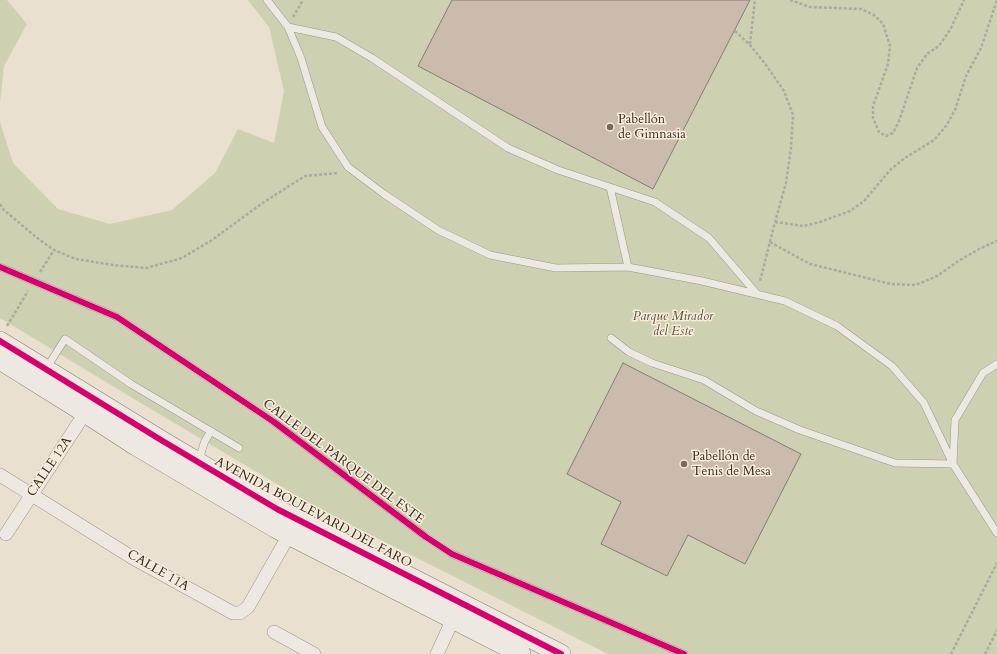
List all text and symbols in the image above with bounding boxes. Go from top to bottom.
place label: Pabellón de Gimnasia [618,112,686,143]
marker: Pabellón de Gimnasia [605,122,615,132]
park label: Parque Mirador del Este [633,309,713,340]
street label: CALLE DEL PARQUE DEL ESTE [259,396,427,528]
street label: CALLE 12A [24,434,76,500]
place label: Pabellón de Tenis de Mesa [692,449,771,480]
street label: AVENIDA BOULEVARD DEL FARO [212,454,414,572]
marker: Pabellón de Tenis de Mesa [679,459,689,469]
street label: CALLE 11A [124,547,192,595]

